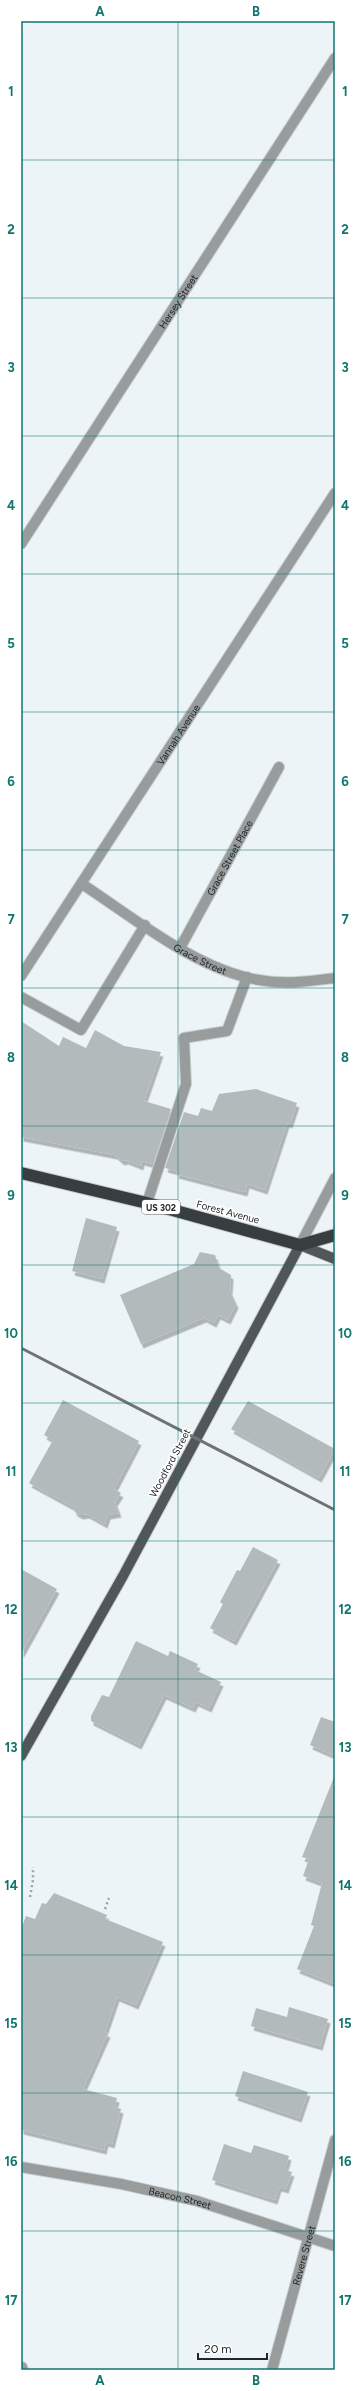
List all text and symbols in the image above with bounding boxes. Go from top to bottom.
text: A [95,4,105,19]
text: B [252,4,260,19]
text: 1 [8,84,14,99]
text: 1 [342,84,348,99]
text: 2 [7,222,15,237]
text: 2 [341,222,349,237]
street label: Hersey Street [156,271,200,331]
text: 3 [7,360,15,375]
text: 3 [341,360,349,375]
text: 4 [7,498,15,513]
text: 4 [341,498,349,513]
text: 5 [7,636,15,651]
text: 5 [341,636,349,651]
street label: Vannah Avenue [153,701,203,767]
text: 6 [7,774,15,789]
text: 6 [341,774,349,789]
street label: Grace Street Place [204,817,256,898]
text: 7 [7,912,15,927]
text: 7 [341,912,349,927]
street label: Grace Street [171,940,229,977]
text: 8 [7,1050,15,1065]
text: 8 [341,1050,349,1065]
text: 9 [7,1188,15,1203]
text: 9 [341,1188,349,1203]
street label: Forest Avenue [195,1197,261,1227]
road number: US 302 [142,1200,180,1214]
text: 10 [4,1326,18,1341]
text: 10 [338,1326,352,1341]
street label: Woodford Street [146,1426,194,1500]
text: 11 [6,1464,16,1479]
text: 11 [340,1464,350,1479]
text: 12 [4,1602,18,1617]
text: 12 [338,1602,352,1617]
text: 13 [5,1740,17,1755]
text: 13 [339,1740,351,1755]
text: 14 [4,1878,18,1893]
text: 14 [338,1878,352,1893]
text: 15 [4,2016,18,2031]
text: 15 [338,2016,352,2031]
text: 16 [4,2154,18,2169]
text: 16 [338,2154,352,2169]
street label: Beacon Street [147,2184,213,2212]
street label: Revere Street [289,2224,318,2287]
text: 17 [5,2293,17,2308]
text: 17 [339,2293,351,2308]
scale bar [198,2335,267,2361]
text: 20 m [204,2342,232,2356]
text: A [95,2373,105,2388]
text: B [252,2373,260,2388]

